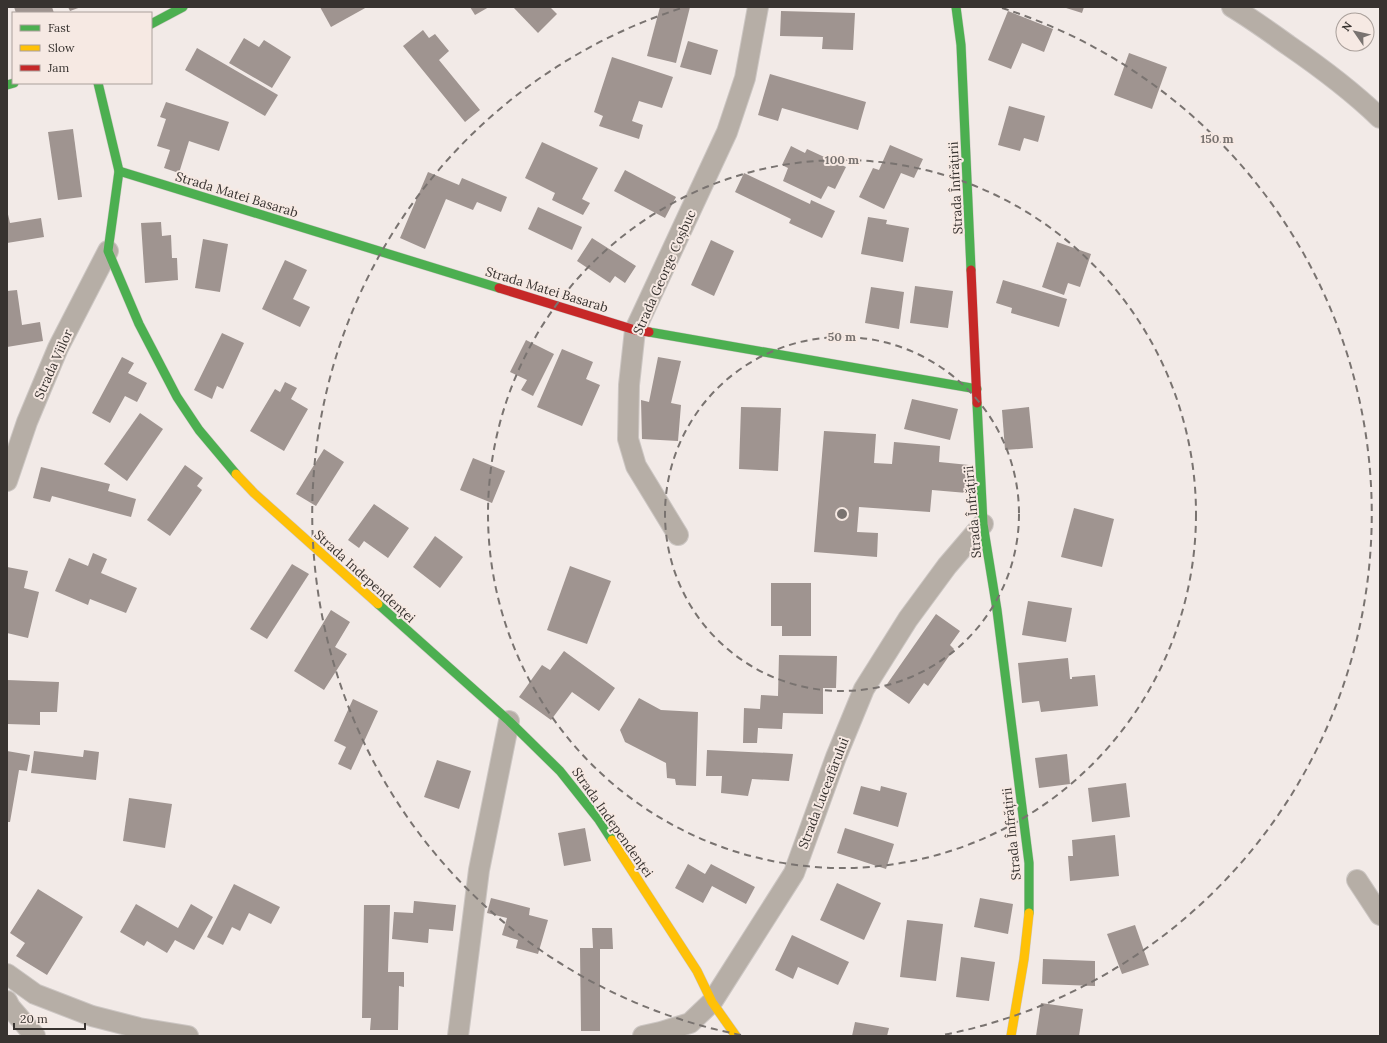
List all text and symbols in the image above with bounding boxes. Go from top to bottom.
legend [12,12,152,84]
north arrow [1335,12,1375,52]
text: N [1339,19,1355,34]
text: Fast [48,20,71,35]
text: Slow [48,40,75,55]
text: Jam [47,60,69,75]
text: 150 m [1200,131,1234,146]
street label: Strada Înfrățirii [944,141,966,235]
text: 100 m [825,152,859,167]
street label: Strada Matei Basarab [173,168,301,221]
street label: Strada George Coșbuc [629,207,700,337]
street label: Strada Matei Basarab [483,263,611,316]
street label: Strada Viilor [30,326,77,402]
text: 50 m [828,329,856,344]
street label: Strada Înfrățirii [959,465,985,559]
centre of rings [835,507,849,521]
street label: Strada Independenței [310,526,419,627]
street label: Strada Luceafărului [794,735,853,851]
street label: Strada Independenței [568,764,657,881]
street label: Strada Înfrățirii [997,787,1025,881]
scale bar [14,1005,85,1031]
text: 20 m [20,1011,48,1026]

